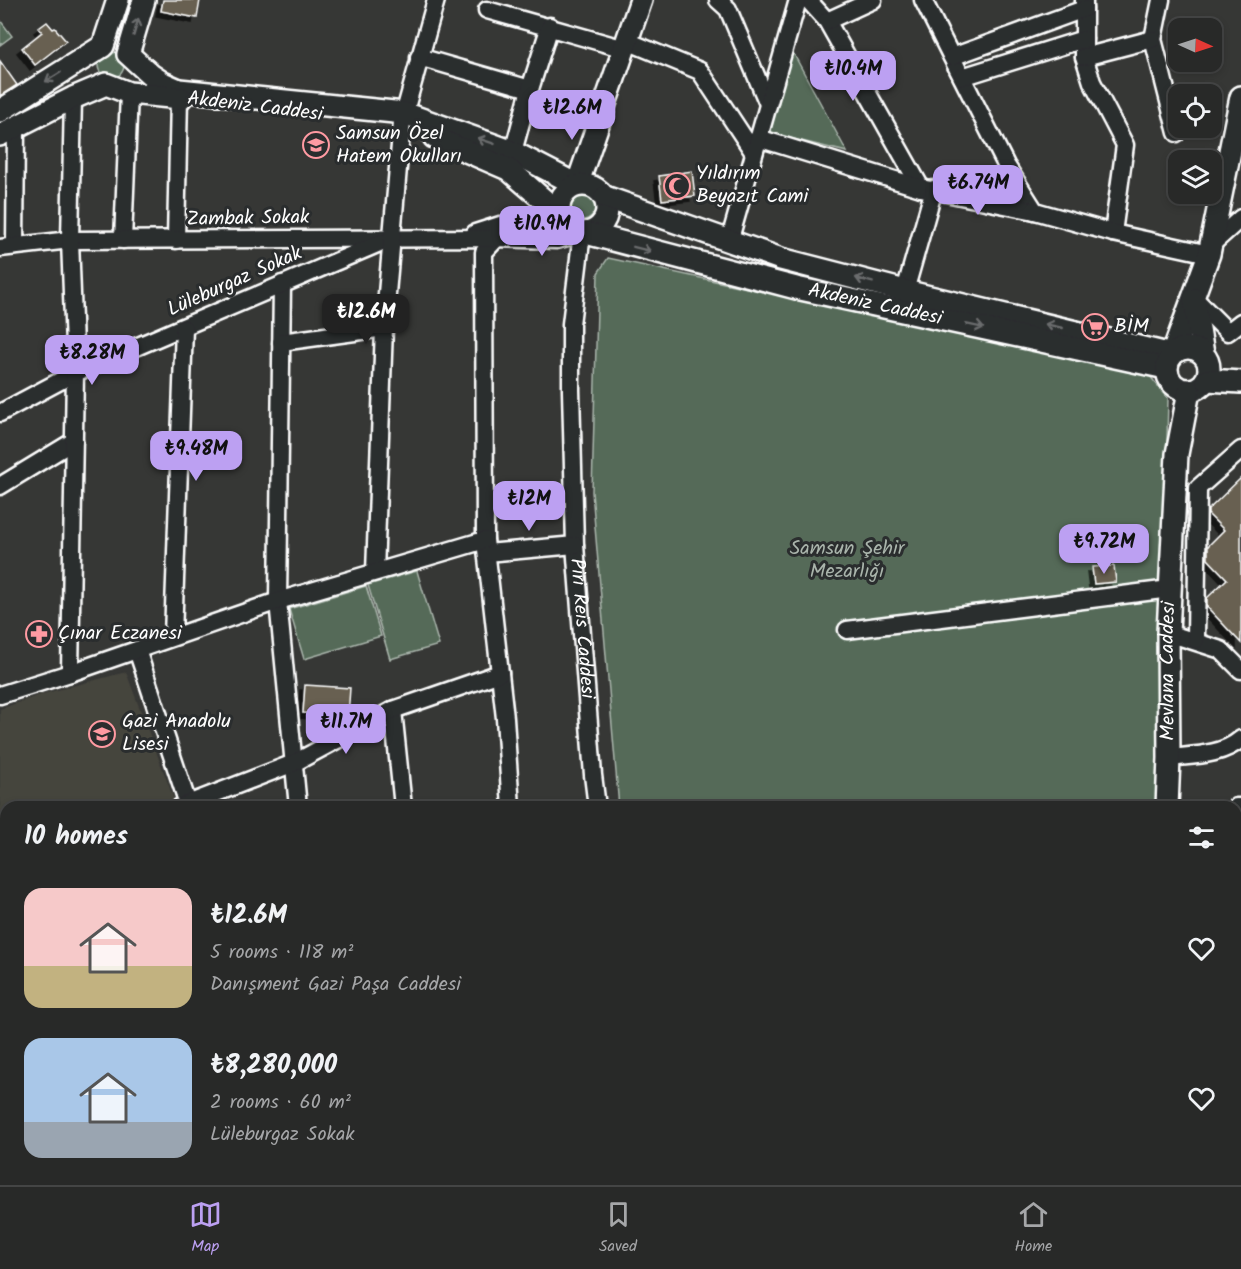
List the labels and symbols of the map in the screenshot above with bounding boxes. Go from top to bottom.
one-way arrow [131,18,142,37]
north arrow [1168,18,1222,72]
pin: ₺10.4M [804,51,902,102]
one-way arrow [45,72,62,84]
street label: Akdeniz Caddesi [185,83,326,131]
pin: ₺12.6M [523,90,621,141]
place label: Samsun Özel Hatem Okulları [336,118,462,173]
school or university icon: Samsun Özel Hatem Okulları [301,130,331,160]
one-way arrow [478,135,496,146]
place label: Yıldırım Beyazıt Cami [696,158,810,213]
pin: ₺6.74M [929,165,1027,216]
mosque icon: Yıldırım Beyazıt Cami [662,171,692,201]
street label: Zambak Sokak [186,202,310,236]
pin: ₺10.9M [493,206,591,257]
street label: Lüleburgaz Sokak [162,238,308,326]
one-way arrow [632,243,651,255]
one-way arrow [855,274,874,285]
street label: Akdeniz Caddesi [805,275,946,335]
pin: ₺12.6M [317,294,415,345]
place label: BİM [1114,311,1149,343]
supermarket icon: BİM [1080,312,1110,342]
one-way arrow [1044,320,1063,332]
one-way arrow [965,321,984,333]
pin: ₺8.28M [43,335,141,386]
pin: ₺9.48M [147,431,245,482]
pin: ₺12M [493,481,565,532]
pin: ₺9.72M [1055,524,1153,575]
park label: Samsun Şehir Mezarlığı [790,533,906,588]
street label: Piri Reis Caddesi [560,557,603,701]
street label: Mevlana Caddesi [1152,599,1186,741]
place label: Çınar Eczanesi [58,618,183,650]
pharmacy icon: Çınar Eczanesi [24,619,54,649]
pin: ₺11.7M [297,704,395,755]
place label: Gazi Anadolu Lisesi [122,706,231,761]
school or university icon: Gazi Anadolu Lisesi [87,719,117,749]

